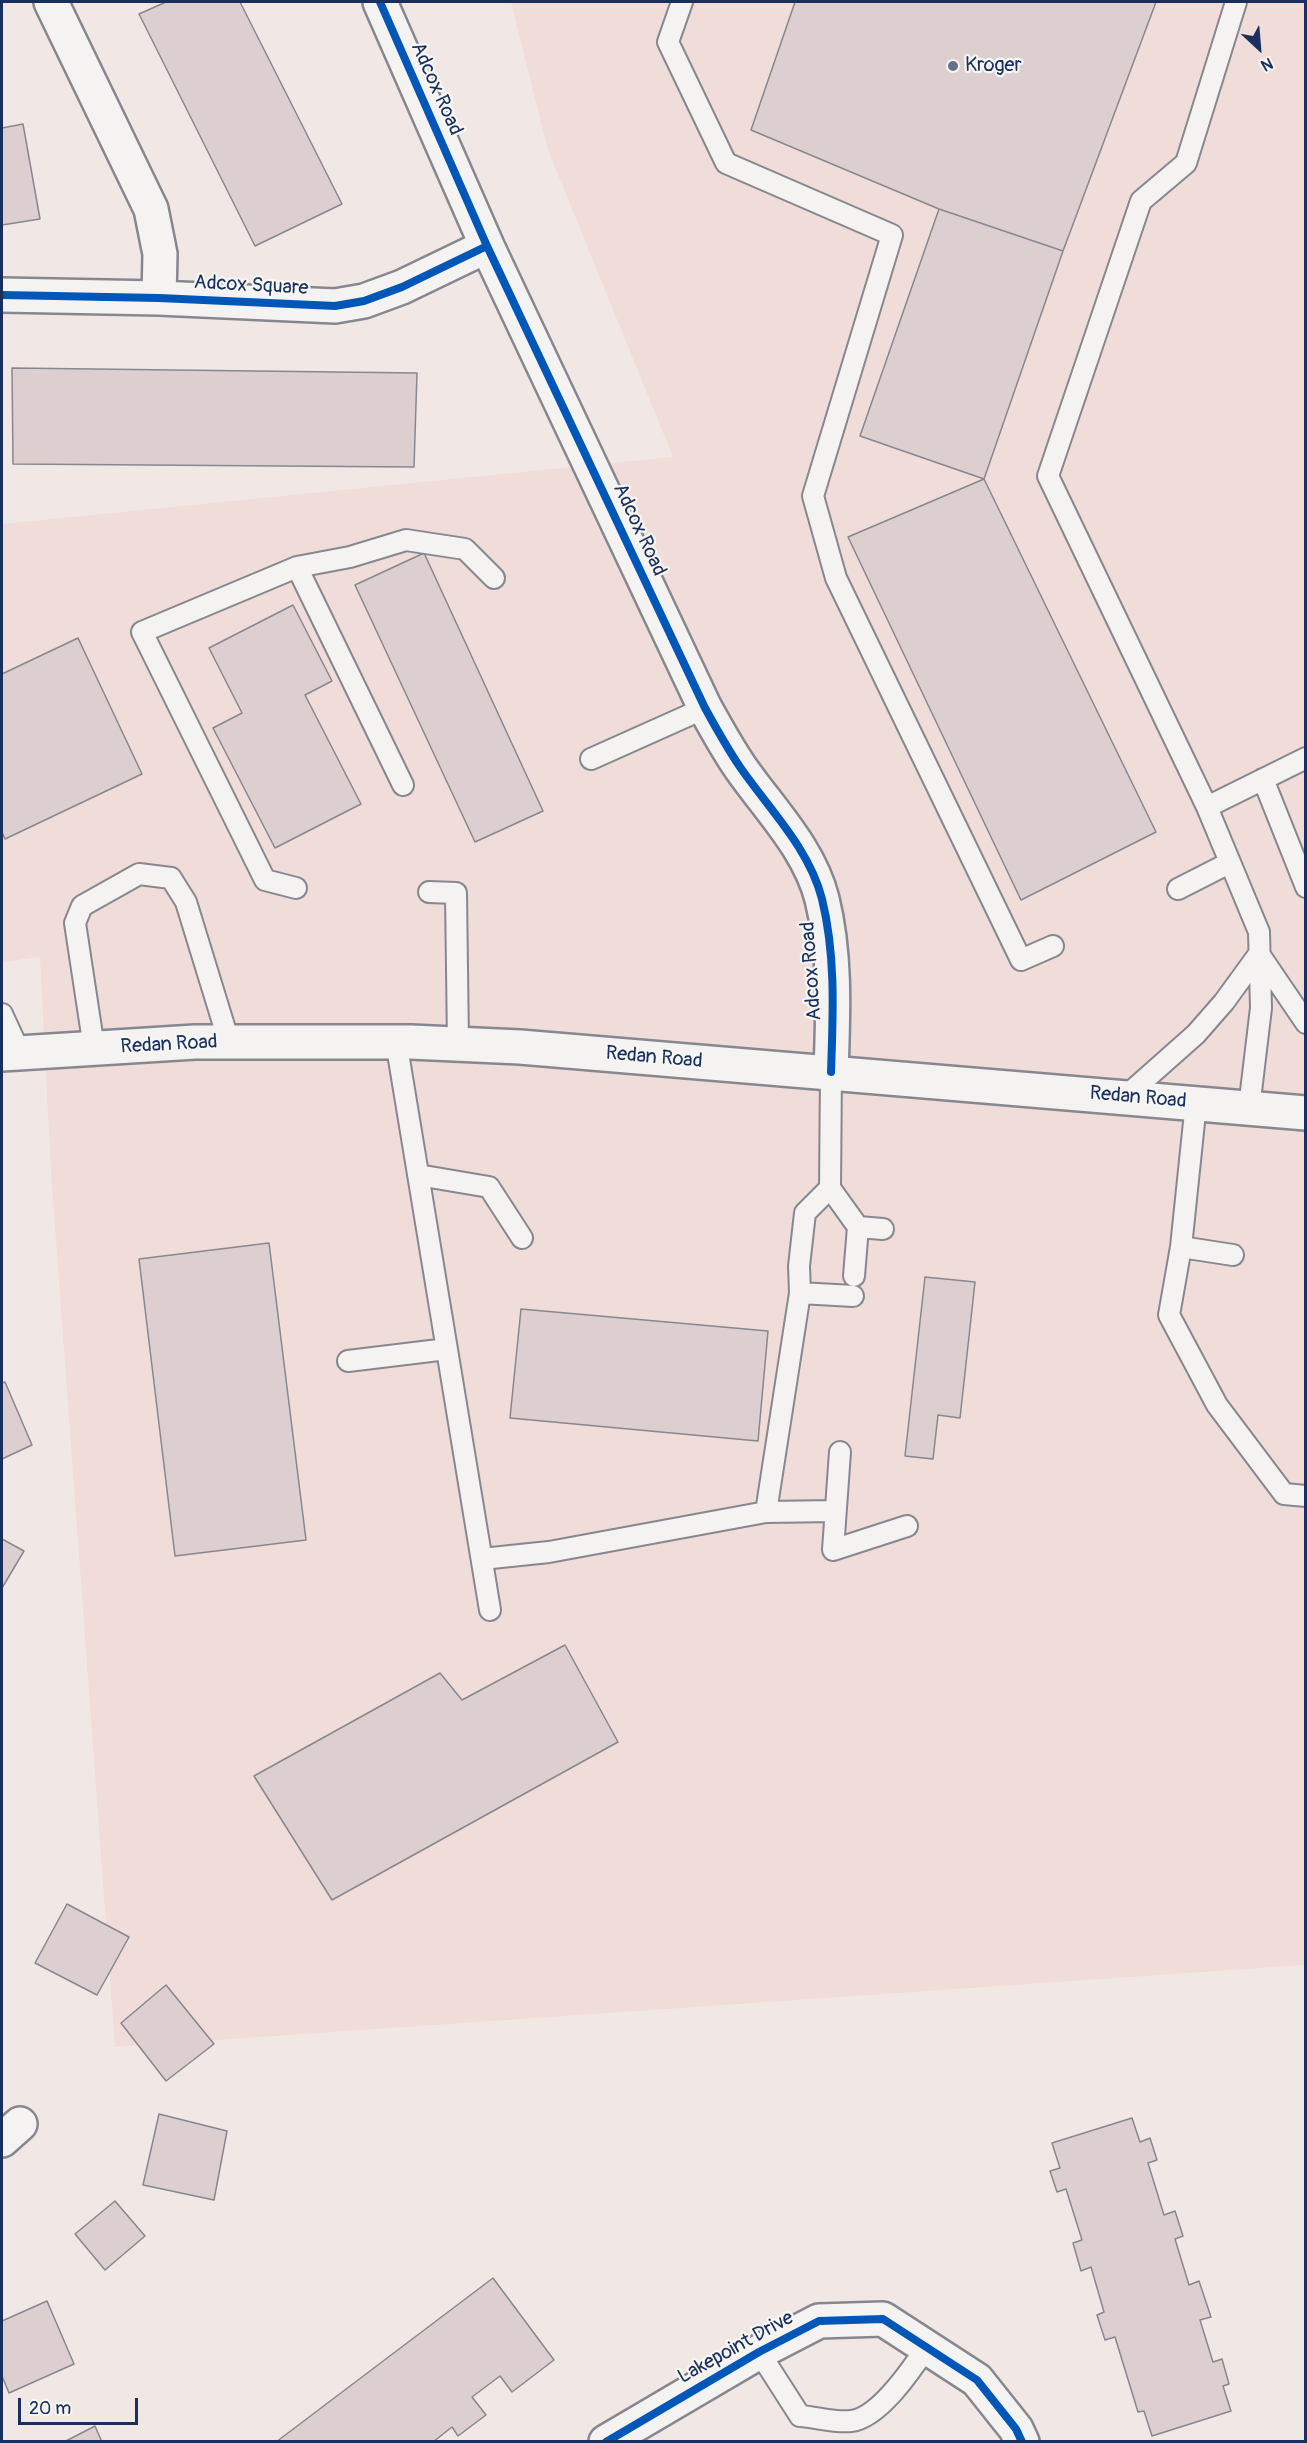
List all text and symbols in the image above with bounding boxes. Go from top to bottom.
north arrow [1229,18,1289,78]
street label: Adcox Road [405,39,467,139]
text: N [1258,53,1276,76]
place label: Kroger [965,54,1022,78]
marker: Kroger [946,59,960,73]
street label: Adcox Square [193,271,309,301]
street label: Adcox Road [607,480,671,580]
street label: Adcox Road [797,921,827,1021]
street label: Redan Road [120,1030,218,1060]
street label: Redan Road [605,1042,703,1074]
street label: Redan Road [1089,1082,1187,1114]
street label: Lakepoint Drive [674,2306,798,2390]
scale bar [21,2386,141,2424]
text: 20 m [29,2397,71,2420]

